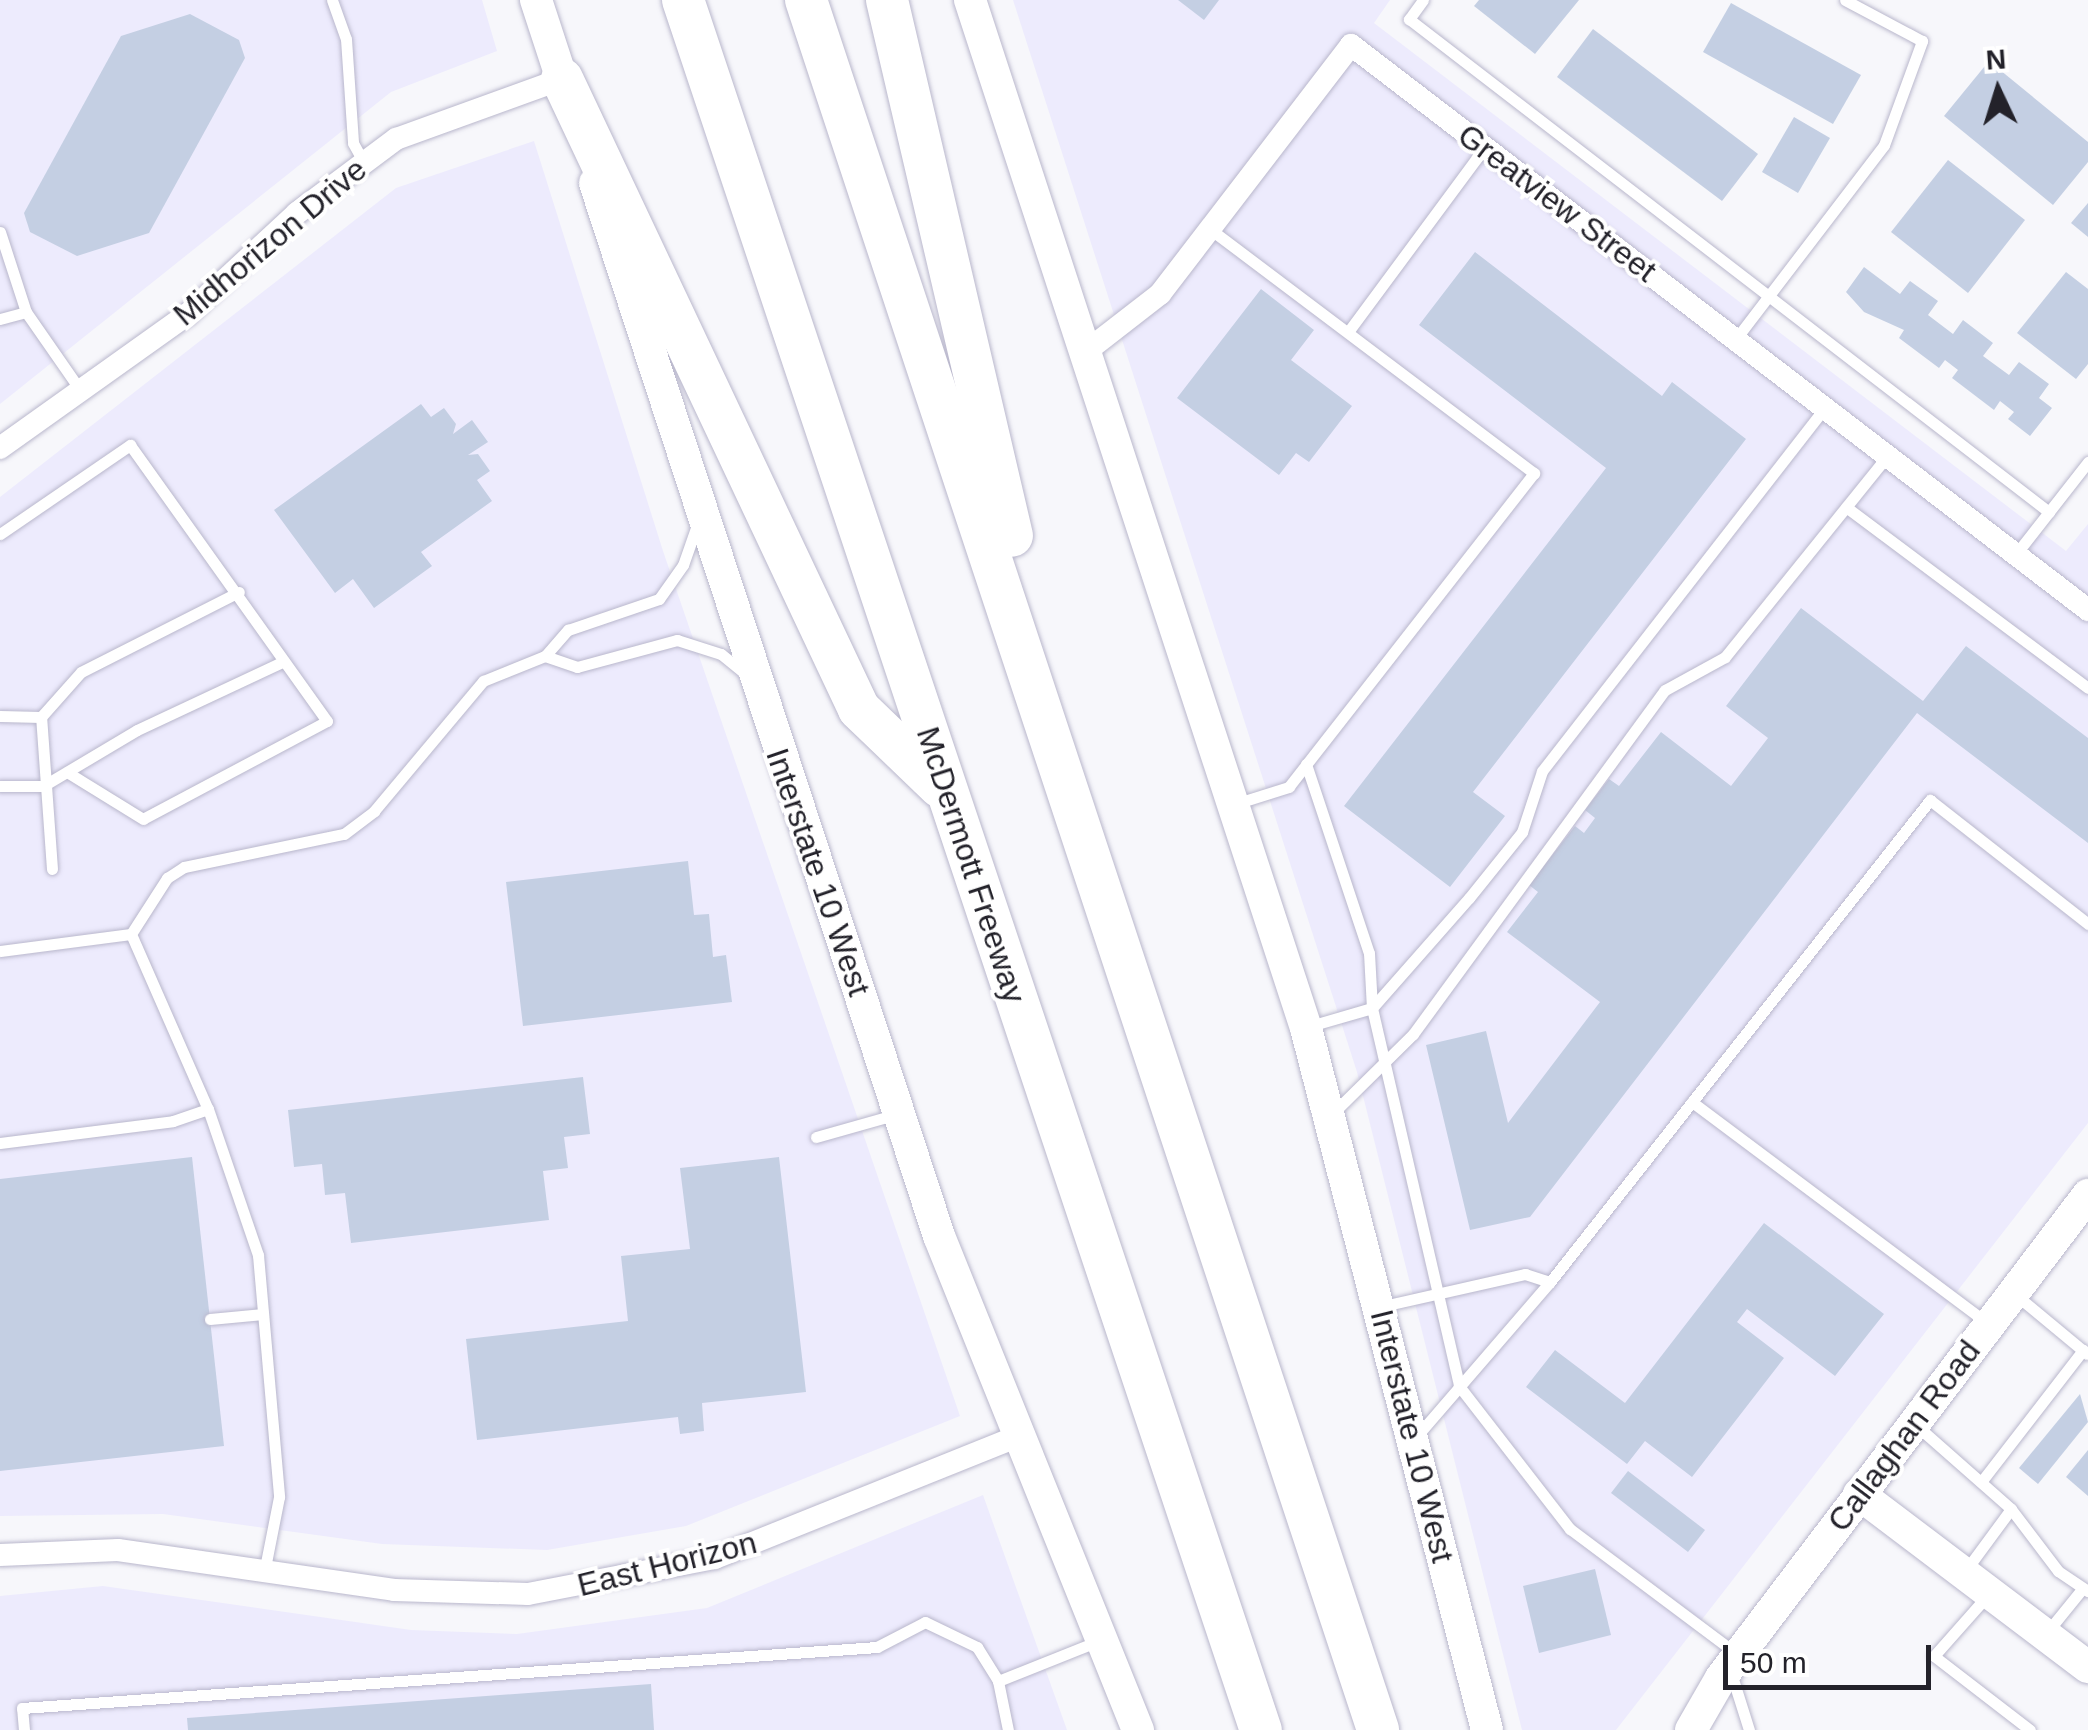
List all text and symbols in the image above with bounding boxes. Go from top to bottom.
north arrow [1948,40,2048,140]
text: N [1985,43,2007,76]
street label: Greatview Street [1450,116,1664,290]
street label: Midhorizon Drive [166,150,374,334]
street label: McDermott Freeway [908,722,1034,1008]
street label: Interstate 10 West [758,743,878,1001]
street label: Interstate 10 West [1362,1306,1462,1566]
street label: Callaghan Road [1820,1333,1988,1539]
street label: East Horizon [573,1523,761,1605]
scale bar [1728,1625,1936,1687]
text: 50 m [1740,1646,1807,1679]

